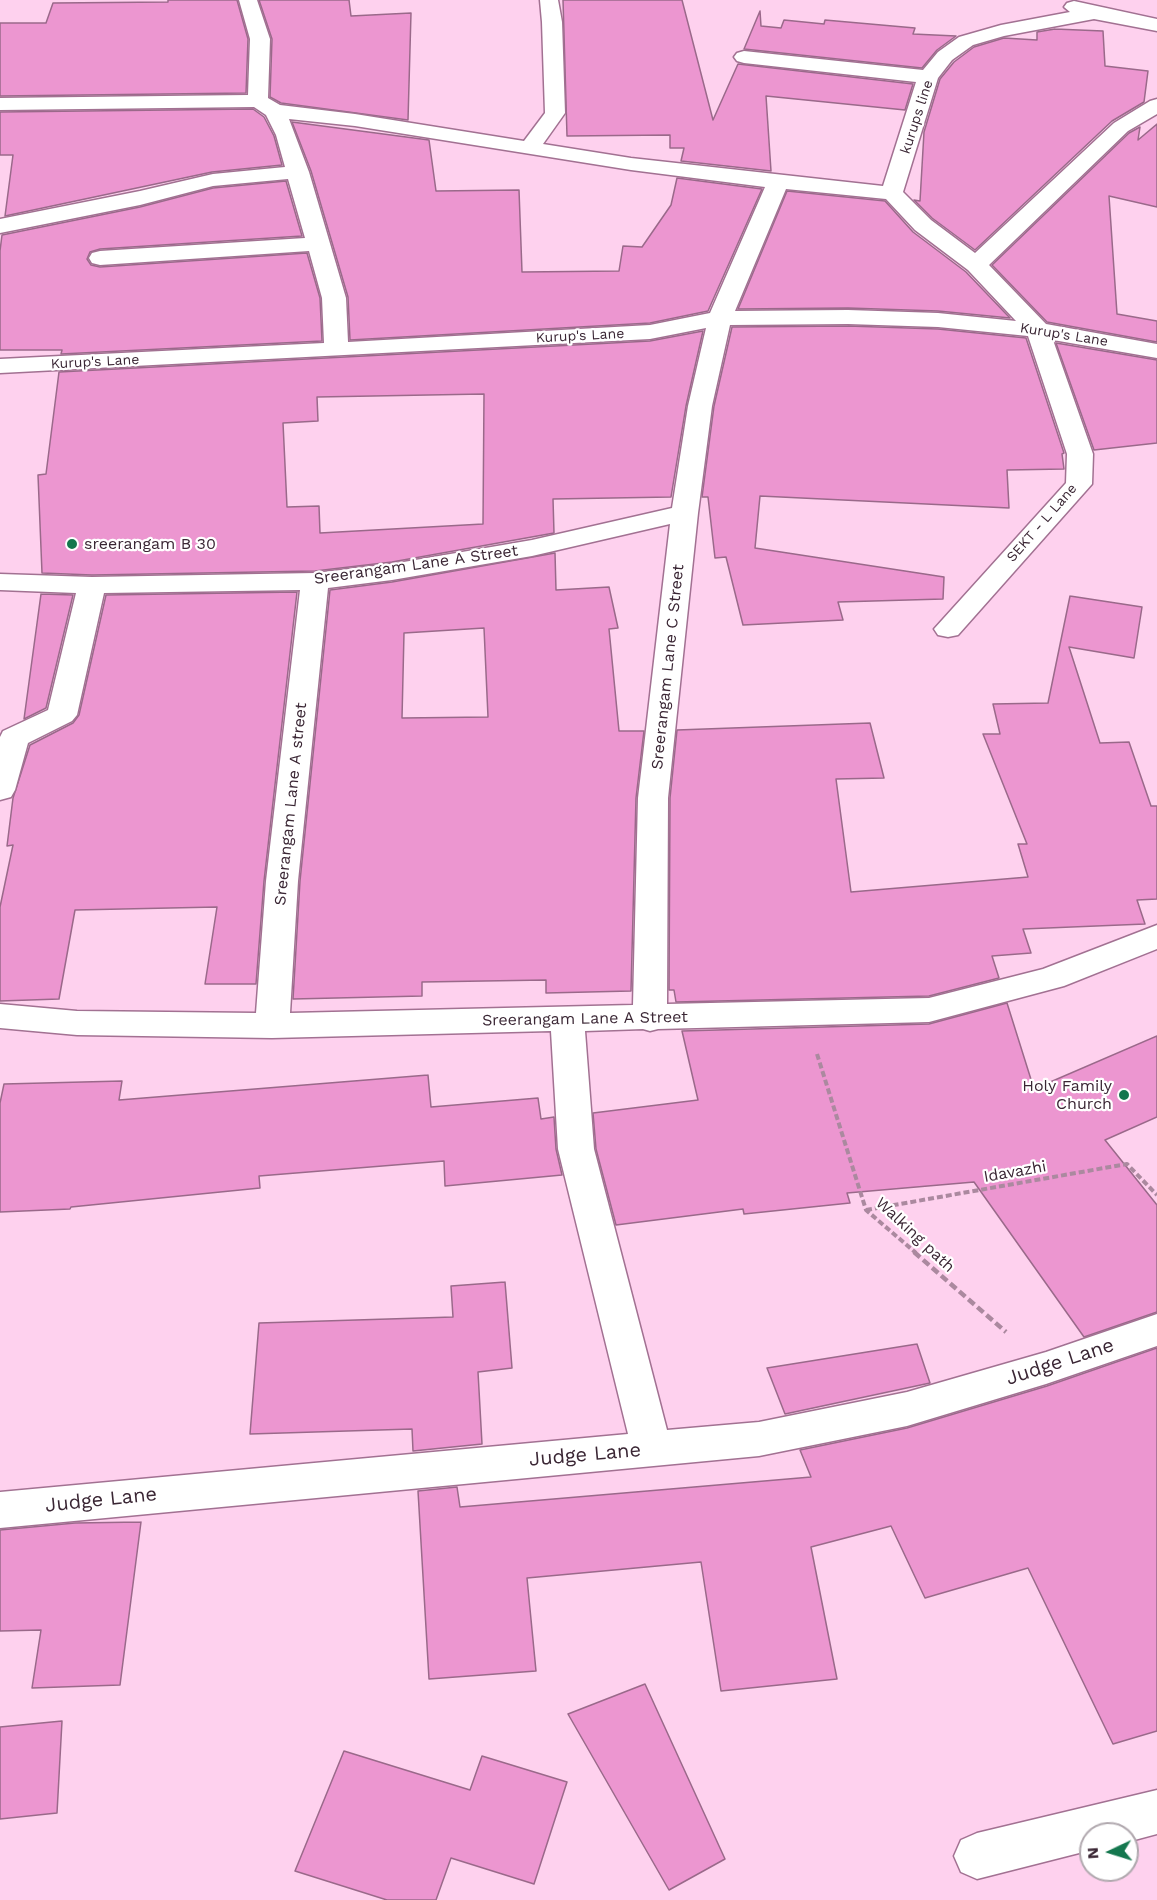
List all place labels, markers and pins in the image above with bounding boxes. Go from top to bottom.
place label: sreerangam B 30 [84,534,216,554]
marker: sreerangam B 30 [65,537,79,551]
place label: Holy Family Church [1022,1076,1112,1114]
marker: Holy Family Church [1117,1088,1131,1102]

